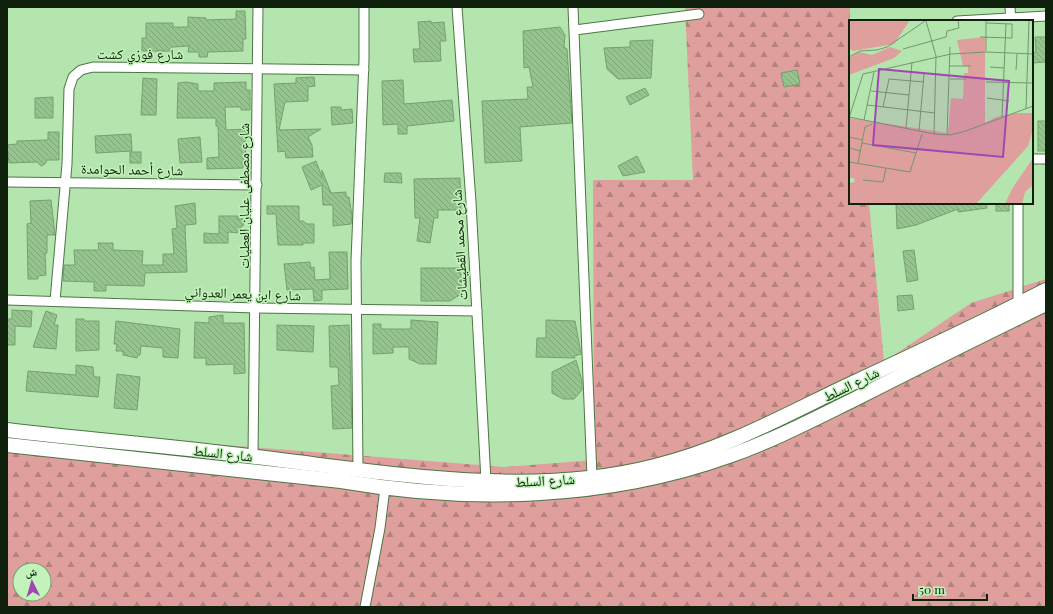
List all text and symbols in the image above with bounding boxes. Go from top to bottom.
inset map [849,20,1033,204]
street label: شارع فوزي كشت [97,44,183,65]
street label: شارع مصطفى عليان العطيات [234,123,254,269]
street label: شارع أحمد الحوامدة [81,159,183,180]
street label: شارع محمد القطيشات [447,189,472,301]
street label: شارع ابن يعمر العدواني [184,281,302,307]
street label: شارع السلط [820,362,883,407]
street label: شارع السلط [192,440,254,467]
street label: شارع السلط [515,469,575,492]
north arrow [12,562,52,602]
text: ش [25,564,38,581]
scale bar [913,576,987,602]
text: 50 m [919,581,945,597]

